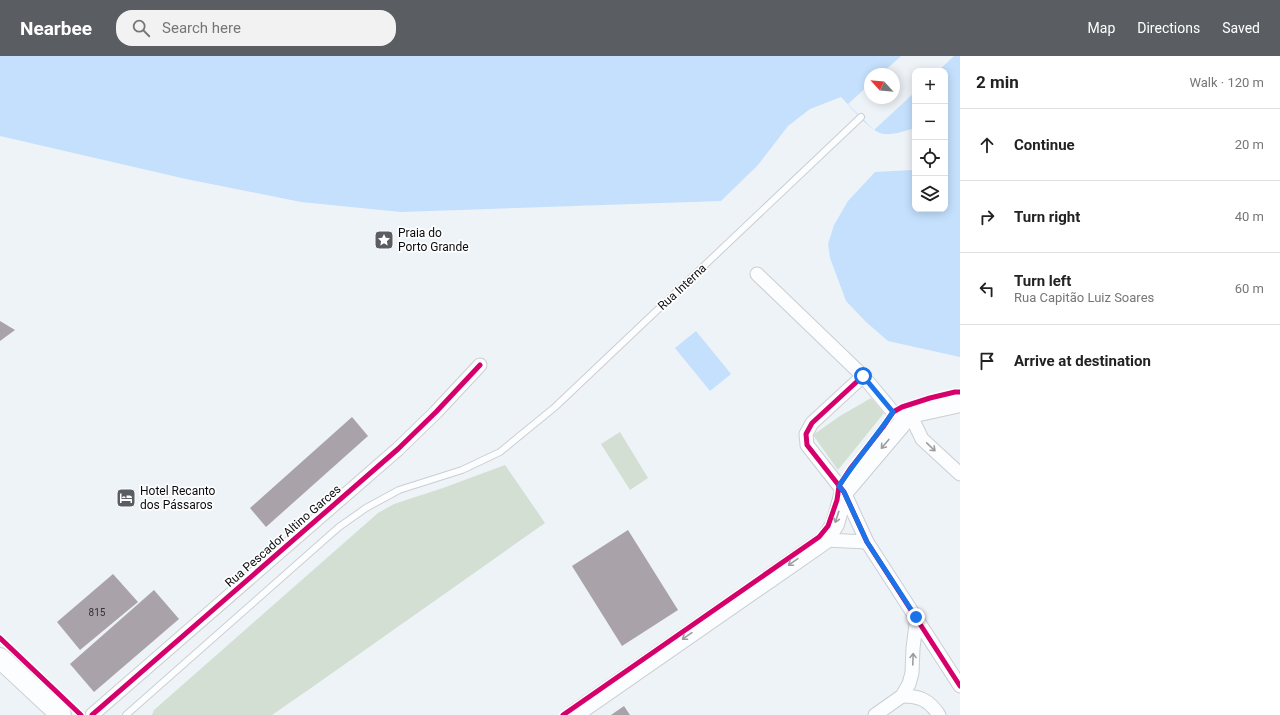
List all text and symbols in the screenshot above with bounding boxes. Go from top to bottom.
search box [116,10,396,46]
text: Nearbee [20,17,92,40]
icon: search [130,17,152,39]
text: Search here [162,19,241,37]
text: Map [1088,20,1115,36]
text: Directions [1137,20,1200,36]
text: Saved [1222,20,1260,36]
north arrow [864,68,900,104]
map controls [912,68,948,212]
button: + [912,68,948,104]
text: 2 min [976,72,1019,92]
text: Walk · 120 m [1189,75,1264,90]
button: − [912,104,948,140]
icon: ahead [976,134,998,156]
text: Continue [1014,136,1075,154]
text: 20 m [1235,137,1264,152]
button: locate [912,140,948,176]
button: layers [912,176,948,212]
icon: right [976,206,998,228]
text: Turn right [1014,208,1080,226]
text: 40 m [1235,209,1264,224]
place label: Praia do Porto Grande [398,226,469,254]
place icon: Praia do Porto Grande [373,229,395,251]
street label: Rua Interna [655,261,709,313]
text: Turn left [1014,272,1071,290]
icon: left [976,278,998,300]
text: 60 m [1235,281,1264,296]
text: Rua Capitão Luiz Soares [1014,290,1154,305]
icon: arrive [976,350,998,372]
text: Arrive at destination [1014,352,1151,370]
route start [854,367,872,385]
one-way arrow [880,439,889,450]
one-way arrow [926,442,936,451]
street label: Rua Pescador Altino Garces [222,482,344,590]
place label: Hotel Recanto dos Pássaros [140,484,216,512]
hotel icon: Hotel Recanto dos Pássaros [115,487,137,509]
one-way arrow [833,510,840,523]
one-way arrow [788,558,799,566]
house number: 815 [89,607,106,618]
route end [907,608,925,626]
one-way arrow [681,632,692,640]
one-way arrow [909,653,917,666]

